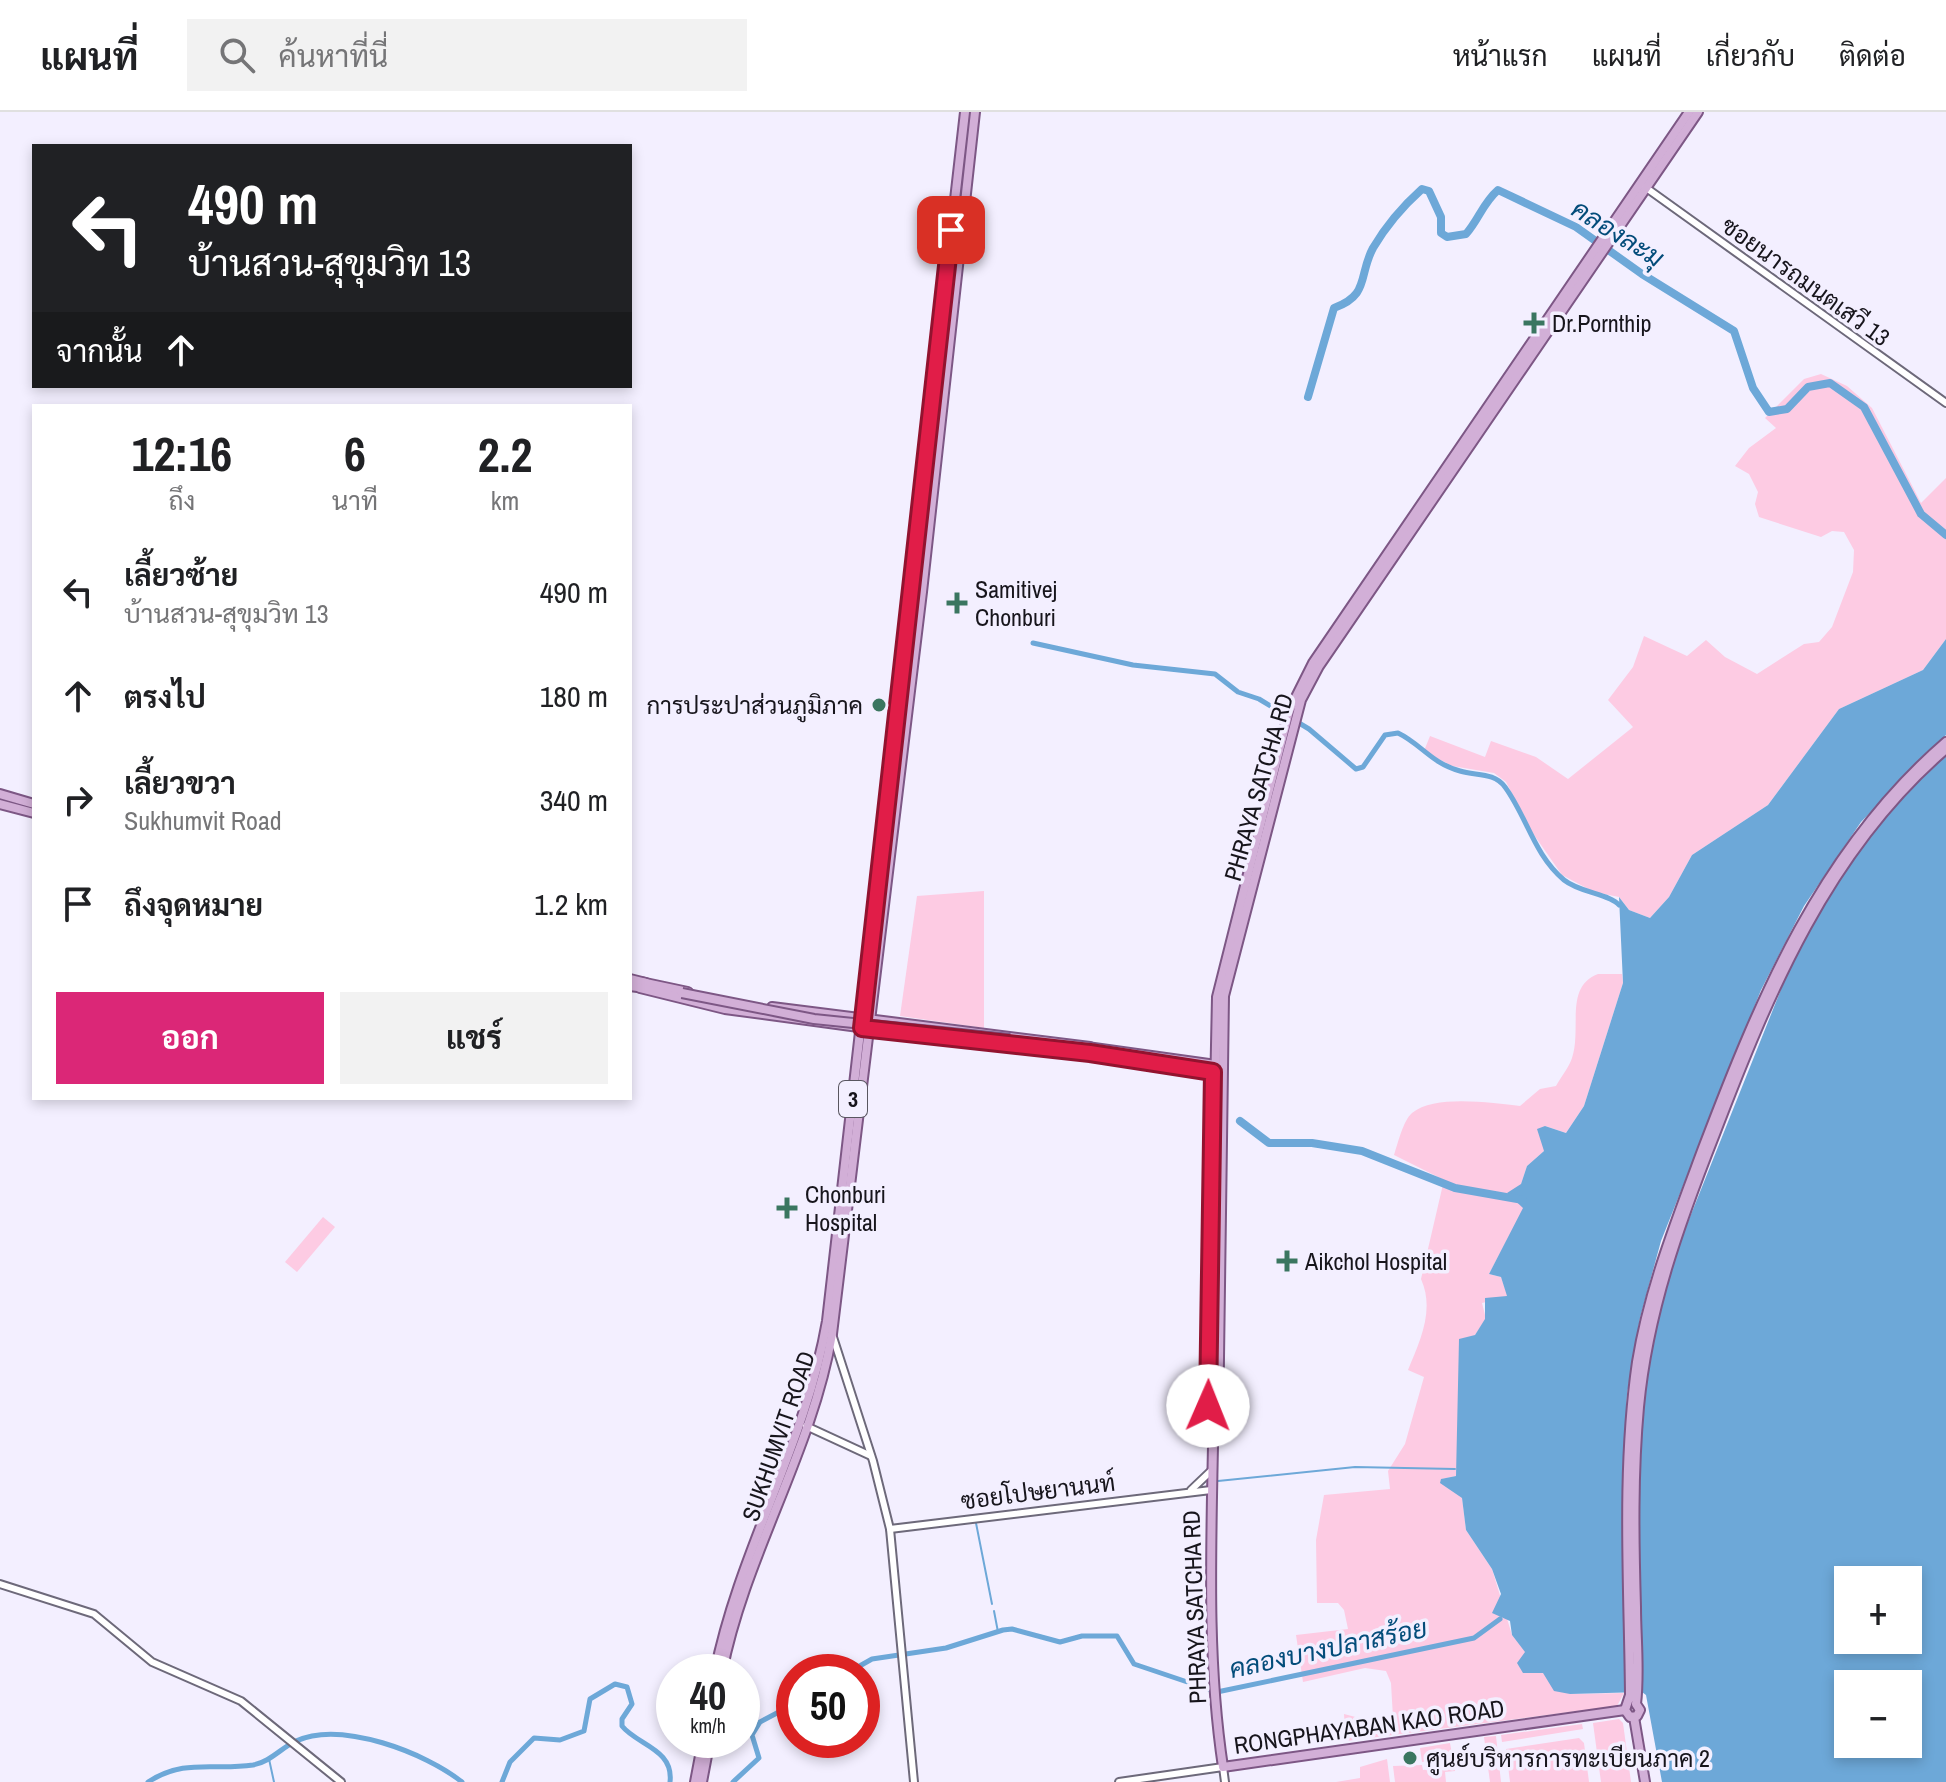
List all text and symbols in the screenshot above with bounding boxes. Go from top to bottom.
search box [187,19,747,91]
text: แผนที่ [40,31,139,82]
icon: search [215,33,259,77]
text: ค้นหาที่นี่ [279,36,388,76]
text: หน้าแรก [1453,37,1548,75]
text: แผนที่ [1592,37,1662,75]
text: เกี่ยวกับ [1706,37,1795,75]
text: ติดต่อ [1839,37,1906,75]
text: 490 m [188,166,318,241]
icon: left [56,176,160,280]
water label: คลองละมุ [1565,191,1671,276]
pin [917,196,985,264]
icon: arrive [929,208,973,252]
street label: ซอยนารถมนตเสวี 13 [1715,209,1897,353]
text: บ้านสวน-สุขุมวิท 13 [188,239,471,287]
place label: Dr.Pornthip [1552,307,1652,339]
marker: Dr.Pornthip [1523,312,1545,334]
icon: ahead [159,328,203,372]
text: จากนั้น [56,331,143,371]
text: 12:16 [132,421,232,486]
text: 6 [344,421,366,486]
text: 2.2 [478,422,532,487]
text: ถึง [168,483,195,518]
text: นาที [332,483,378,518]
text: km [491,483,519,518]
text: เลี้ยวซ้าย [124,555,238,595]
icon: left [56,570,100,614]
text: 490 m [540,572,608,612]
place label: Samitivej Chonburi [975,573,1057,633]
marker: Samitivej Chonburi [946,592,968,614]
text: บ้านสวน-สุขุมวิท 13 [124,596,329,631]
icon: ahead [56,674,100,718]
text: 180 m [540,676,608,716]
text: ตรงไป [124,677,206,717]
place label: การประปาส่วนภูมิภาค [646,689,863,723]
street label: PHRAYA SATCHA RD [1216,690,1300,884]
marker: การประปาส่วนภูมิภาค [870,696,888,714]
text: เลี้ยวขวา [124,763,236,803]
icon: right [56,778,100,822]
text: 340 m [540,780,608,820]
text: Sukhumvit Road [124,803,282,838]
icon: arrive [56,882,100,926]
text: 1.2 km [534,884,608,924]
text: ถึงจุดหมาย [124,885,263,925]
button: ออก [56,992,324,1084]
button: แชร์ [340,992,608,1084]
road number: 3 [839,1081,867,1117]
place label: Chonburi Hospital [805,1178,886,1238]
marker: Chonburi Hospital [776,1197,798,1219]
place label: Aikchol Hospital [1304,1245,1447,1277]
marker: Aikchol Hospital [1276,1250,1298,1272]
street label: SUKHUMVIT ROAD [734,1347,822,1525]
position arrow [1166,1364,1250,1448]
street label: ซอยโปษยานนท์ [959,1466,1117,1516]
street label: PHRAYA SATCHA RD [1175,1510,1213,1704]
map controls [1834,1566,1922,1758]
button: + [1834,1566,1922,1654]
water label: คลองบางปลาสร้อย [1226,1610,1430,1686]
speed limit sign: 50 [776,1654,880,1758]
text: 40 [690,1669,726,1722]
button: − [1834,1670,1922,1758]
street label: RONGPHAYABAN KAO ROAD [1232,1691,1506,1761]
text: km/h [690,1712,726,1739]
place label: ศูนย์บริหารการทะเบียนภาค 2 [1426,1742,1710,1776]
marker: ศูนย์บริหารการทะเบียนภาค 2 [1401,1749,1419,1767]

